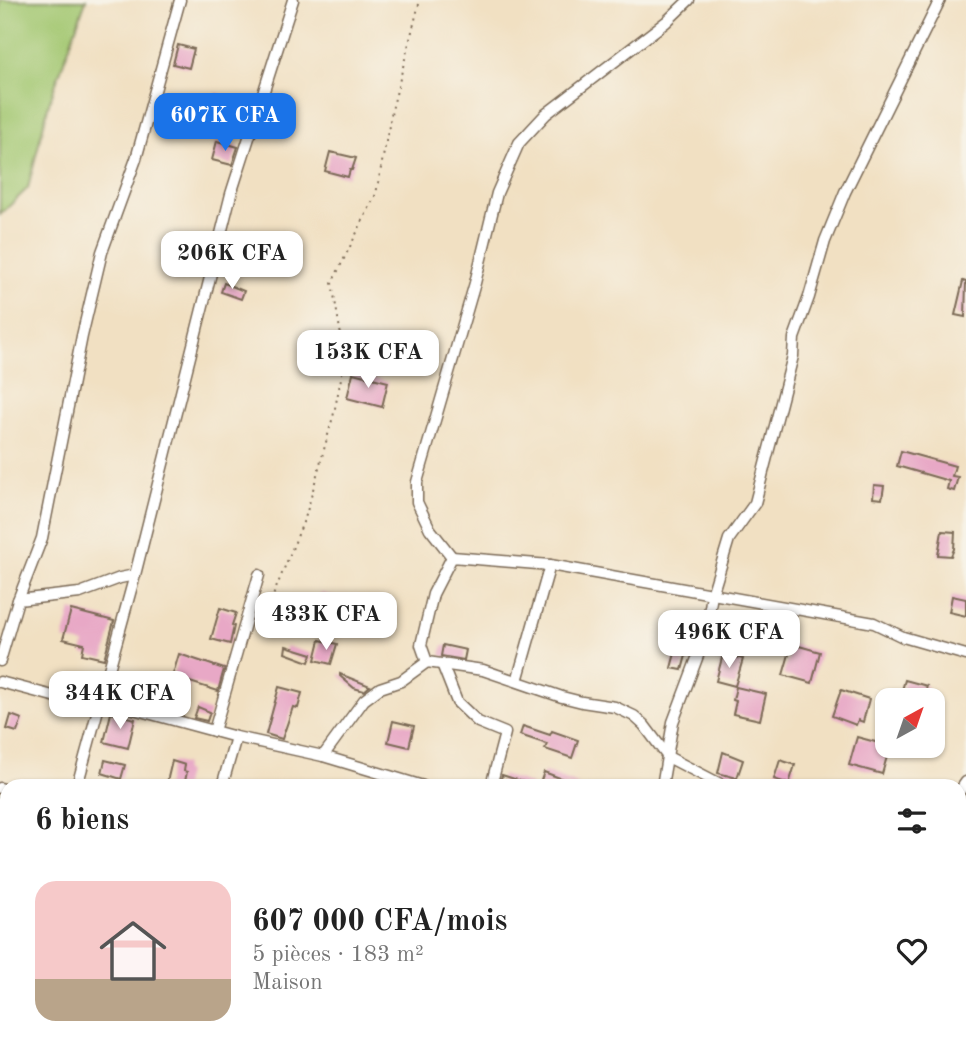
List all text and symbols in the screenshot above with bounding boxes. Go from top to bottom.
pin: 607K CFA [153,94,297,153]
text: 607K CFA [170,104,280,127]
pin: 206K CFA [160,232,304,291]
text: 206K CFA [177,242,287,265]
pin: 153K CFA [296,330,440,390]
text: 153K CFA [313,341,423,364]
pin: 433K CFA [254,592,398,652]
text: 433K CFA [271,603,381,626]
pin: 496K CFA [657,610,801,670]
text: 496K CFA [674,621,784,644]
pin: 344K CFA [48,672,192,731]
text: 344K CFA [65,682,175,705]
north arrow [875,688,945,758]
map controls [875,688,945,758]
icon: filters [893,802,931,840]
text: 6 biens [35,806,129,836]
text: 607 000 CFA/mois [252,907,507,937]
icon: home [91,909,175,993]
icon: heart [893,932,931,970]
text: 5 pièces · 183 m² [252,943,424,966]
text: Maison [252,971,323,994]

